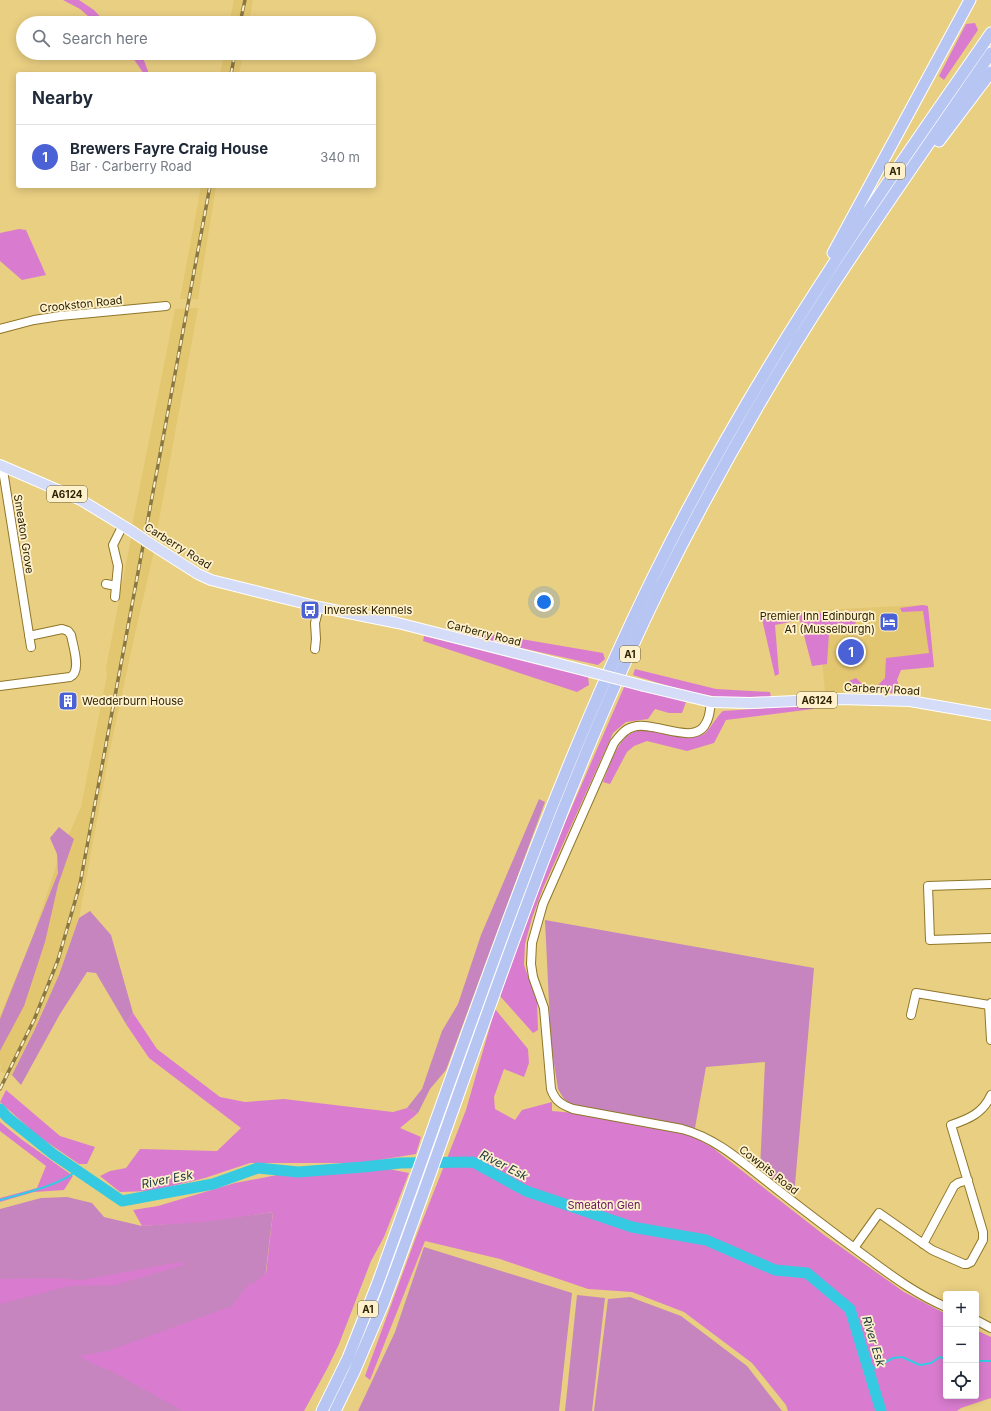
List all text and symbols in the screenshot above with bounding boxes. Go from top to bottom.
search box [16,16,376,60]
icon: search [30,27,52,49]
text: Search here [62,29,148,48]
text: Nearby [32,88,93,108]
text: Brewers Fayre Craig House [70,139,268,158]
text: 1 [42,149,48,165]
text: 340 m [320,149,360,165]
text: Bar · Carberry Road [70,158,192,174]
road number: A1 [885,163,905,179]
street label: Crookston Road [39,293,123,315]
road number: A6124 [47,486,87,502]
street label: Smeaton Grove [11,493,37,575]
street label: Carberry Road [142,520,214,572]
your location [534,592,554,612]
bus stop icon: Inveresk Kennels [299,599,321,621]
place label: Inveresk Kennels [324,603,412,617]
place label: Premier Inn Edinburgh A1 (Musselburgh) [760,609,875,636]
hotel icon: Premier Inn Edinburgh A1 (Musselburgh) [878,611,900,633]
street label: Carberry Road [445,617,523,649]
pin: 1 [838,637,864,667]
road number: A1 [620,646,640,662]
street label: Carberry Road [844,680,920,698]
building icon: Wedderburn House [57,690,79,712]
road number: A6124 [797,692,837,708]
place label: Wedderburn House [82,694,184,708]
street label: Cowpits Road [736,1142,802,1198]
water label: River Esk [477,1146,531,1184]
water label: River Esk [140,1167,194,1191]
park label: Smeaton Glen [568,1198,640,1212]
map controls [943,1291,979,1399]
button: + [943,1291,979,1327]
road number: A1 [358,1301,378,1317]
water label: River Esk [859,1314,889,1368]
button: − [943,1327,979,1363]
button: locate [943,1363,979,1399]

